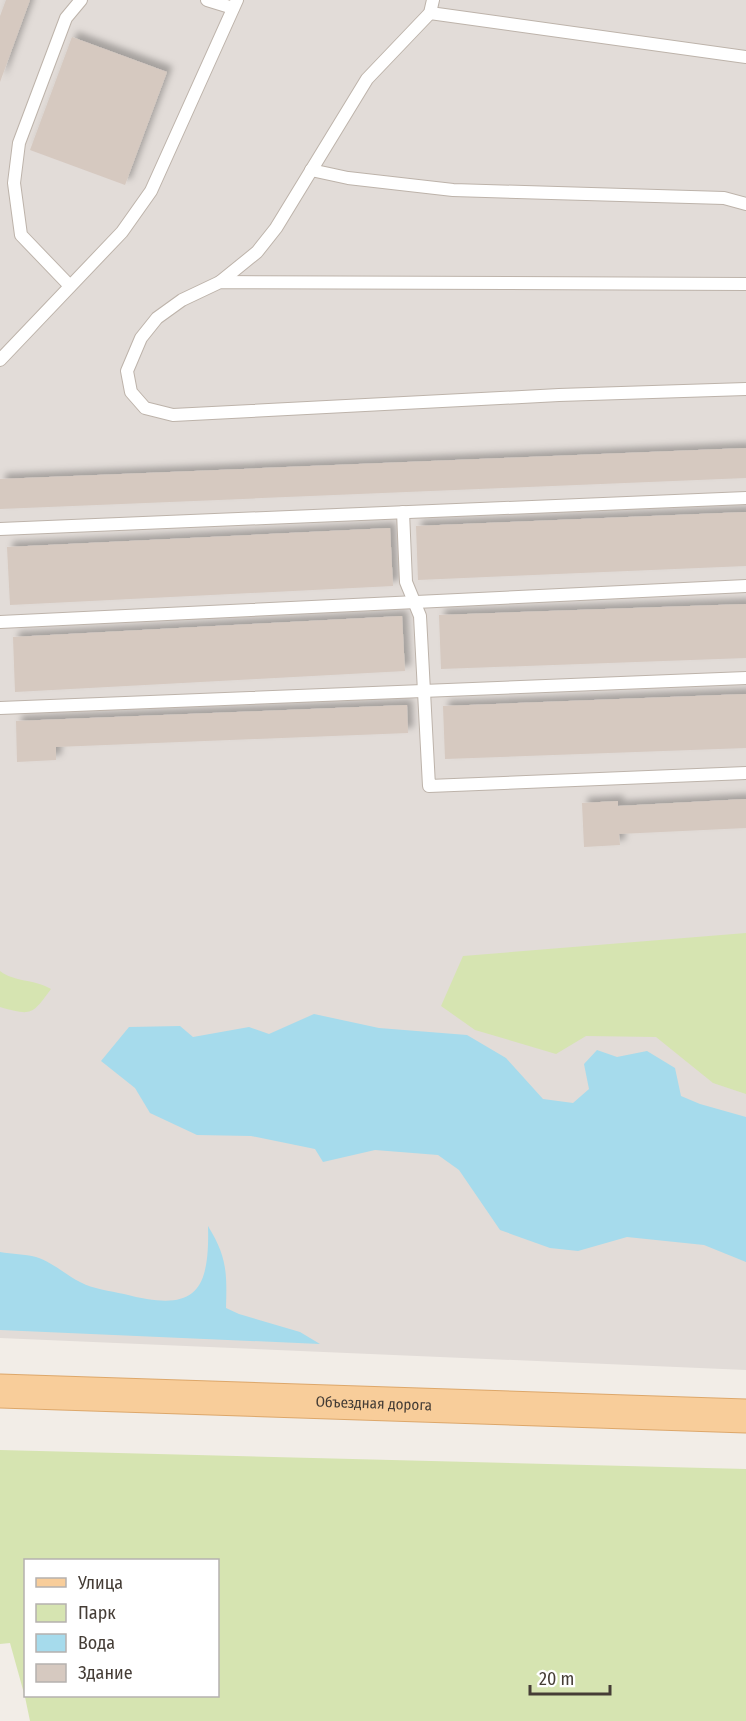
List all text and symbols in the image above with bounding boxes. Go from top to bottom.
street label: Объездная дорога [315,1393,432,1414]
legend [24,1559,219,1697]
text: Улица [77,1572,123,1594]
text: Парк [78,1602,116,1624]
text: Вода [78,1632,115,1654]
scale bar [530,1658,610,1696]
text: Здание [78,1662,133,1684]
text: 20 m [539,1668,574,1690]

